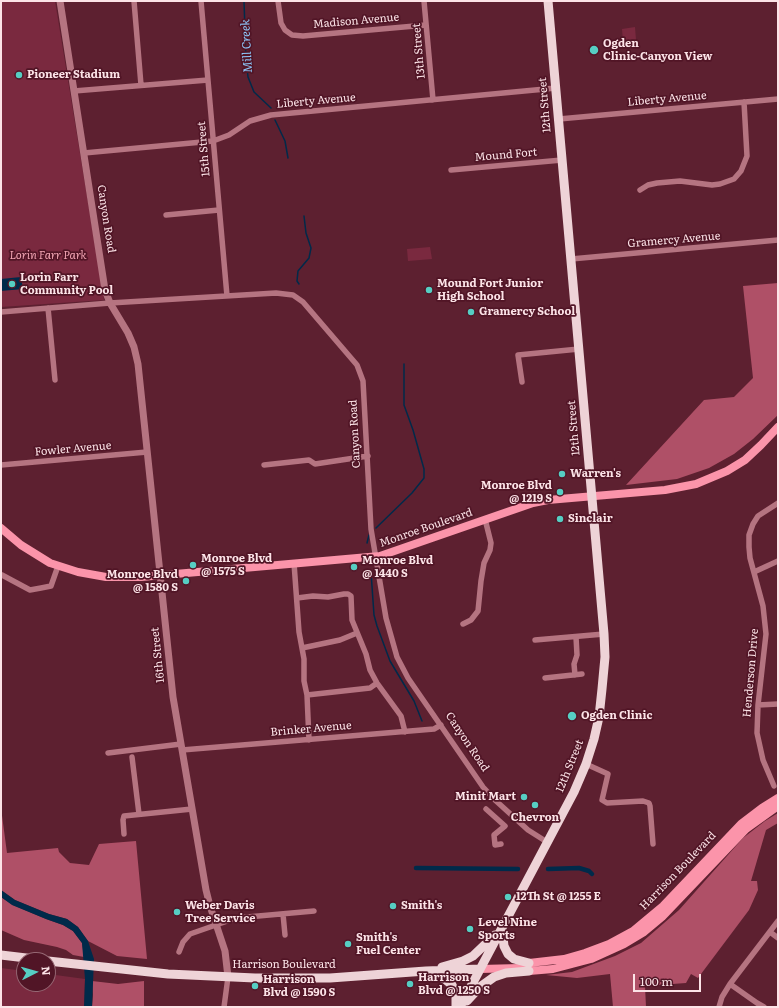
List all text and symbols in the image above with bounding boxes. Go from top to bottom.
street label: Madison Avenue [312,11,400,31]
water label: Mill Creek [238,19,256,73]
street label: 13th Street [410,23,428,79]
place label: Ogden Clinic-Canyon View [603,37,712,63]
marker: Ogden Clinic-Canyon View [588,44,600,56]
place label: Pioneer Stadium [27,68,120,82]
marker: Pioneer Stadium [14,70,24,80]
street label: 12th Street [536,77,554,133]
street label: Liberty Avenue [627,89,707,109]
street label: Liberty Avenue [276,91,356,111]
street label: 15th Street [195,121,213,177]
street label: Mound Fort [474,146,538,164]
street label: Canyon Road [94,184,118,254]
street label: Gramercy Avenue [627,229,721,251]
park label: Lorin Farr Park [9,249,87,263]
place label: Lorin Farr Community Pool [20,271,113,297]
place label: Mound Fort Junior High School [437,277,543,303]
marker: Lorin Farr Community Pool [7,279,17,289]
marker: Mound Fort Junior High School [424,285,434,295]
place label: Gramercy School [479,305,575,319]
marker: Gramercy School [466,307,476,317]
street label: Canyon Road [347,399,363,469]
street label: 12th Street [565,400,583,456]
street label: Fowler Avenue [34,439,112,459]
place label: Warren's [570,467,621,481]
marker: Warren's [557,469,567,479]
place label: Monroe Blvd @ 1219 S [481,479,552,505]
marker: Monroe Blvd @ 1219 S [555,487,565,497]
street label: Monroe Boulevard [378,506,474,550]
place label: Sinclair [568,512,613,526]
marker: Sinclair [555,514,565,524]
place label: Monroe Blvd @ 1575 S [201,552,272,578]
place label: Monroe Blvd @ 1440 S [362,554,433,580]
marker: Monroe Blvd @ 1575 S [188,560,198,570]
marker: Monroe Blvd @ 1440 S [349,562,359,572]
place label: Monroe Blvd @ 1580 S [107,568,178,594]
marker: Monroe Blvd @ 1580 S [181,576,191,586]
street label: 16th Street [149,627,167,683]
street label: Henderson Drive [741,628,761,718]
place label: Ogden Clinic [581,709,652,723]
street label: Canyon Road [442,710,492,774]
marker: Ogden Clinic [566,710,578,722]
street label: Brinker Avenue [270,719,352,739]
street label: 12th Street [553,738,587,794]
place label: Minit Mart [455,790,516,804]
marker: Minit Mart [519,792,529,802]
marker: Chevron [530,800,540,810]
place label: Chevron [511,811,559,825]
street label: Harrison Boulevard [637,829,719,913]
place label: 12Th St @ 1255 E [516,890,601,904]
marker: 12Th St @ 1255 E [503,892,513,902]
place label: Weber Davis Tree Service [185,899,255,925]
place label: Smith's [401,899,442,913]
marker: Smith's [388,901,398,911]
marker: Weber Davis Tree Service [172,907,182,917]
place label: Level Nine Sports [478,916,537,942]
marker: Level Nine Sports [465,924,475,934]
place label: Smith's Fuel Center [356,931,421,957]
marker: Smith's Fuel Center [343,939,353,949]
north arrow [16,952,56,992]
street label: Harrison Boulevard [232,958,336,972]
text: N [39,965,55,976]
scale bar [635,966,703,992]
place label: Harrison Blvd @ 1250 S [418,971,490,997]
text: 100 m [640,972,673,990]
place label: Harrison Blvd @ 1590 S [263,973,335,999]
marker: Harrison Blvd @ 1250 S [405,979,415,989]
marker: Harrison Blvd @ 1590 S [250,981,260,991]

